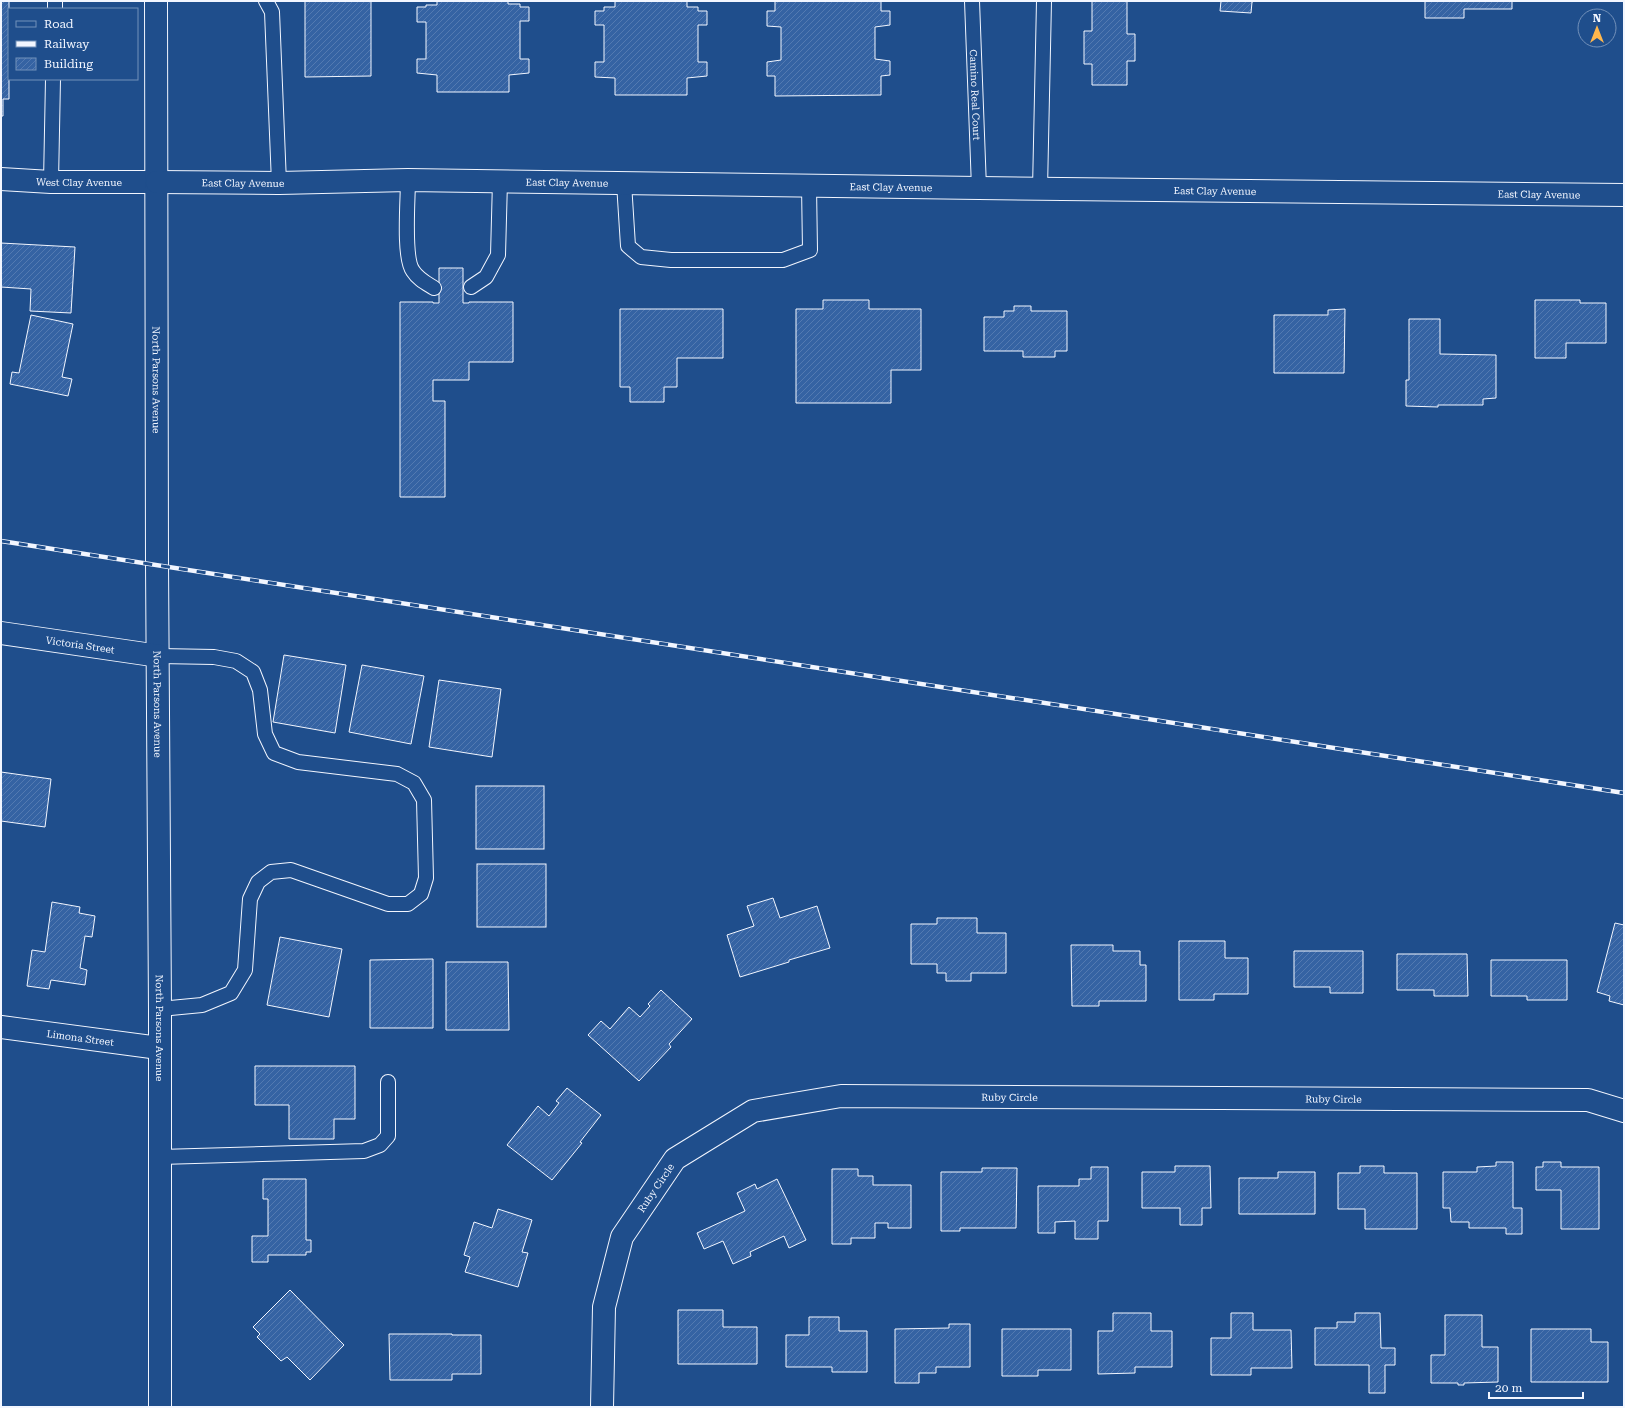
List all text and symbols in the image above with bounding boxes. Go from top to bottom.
legend [8,8,138,80]
north arrow [1577,8,1617,48]
text: N [1593,12,1602,25]
text: Road [44,17,74,31]
text: Railway [44,37,90,51]
street label: Camino Real Court [968,49,983,141]
text: Building [44,57,93,71]
street label: West Clay Avenue [36,176,122,188]
street label: East Clay Avenue [526,176,609,188]
street label: East Clay Avenue [202,177,285,189]
street label: East Clay Avenue [849,181,933,193]
street label: East Clay Avenue [1173,185,1257,197]
street label: East Clay Avenue [1497,188,1581,200]
street label: North Parsons Avenue [151,326,162,434]
street label: Victoria Street [45,634,116,655]
street label: North Parsons Avenue [152,650,164,758]
street label: North Parsons Avenue [154,974,166,1082]
street label: Limona Street [46,1028,115,1047]
street label: Ruby Circle [981,1091,1038,1103]
street label: Ruby Circle [1305,1093,1362,1104]
street label: Ruby Circle [635,1161,676,1214]
scale bar [1489,1374,1583,1400]
text: 20 m [1495,1381,1522,1395]

